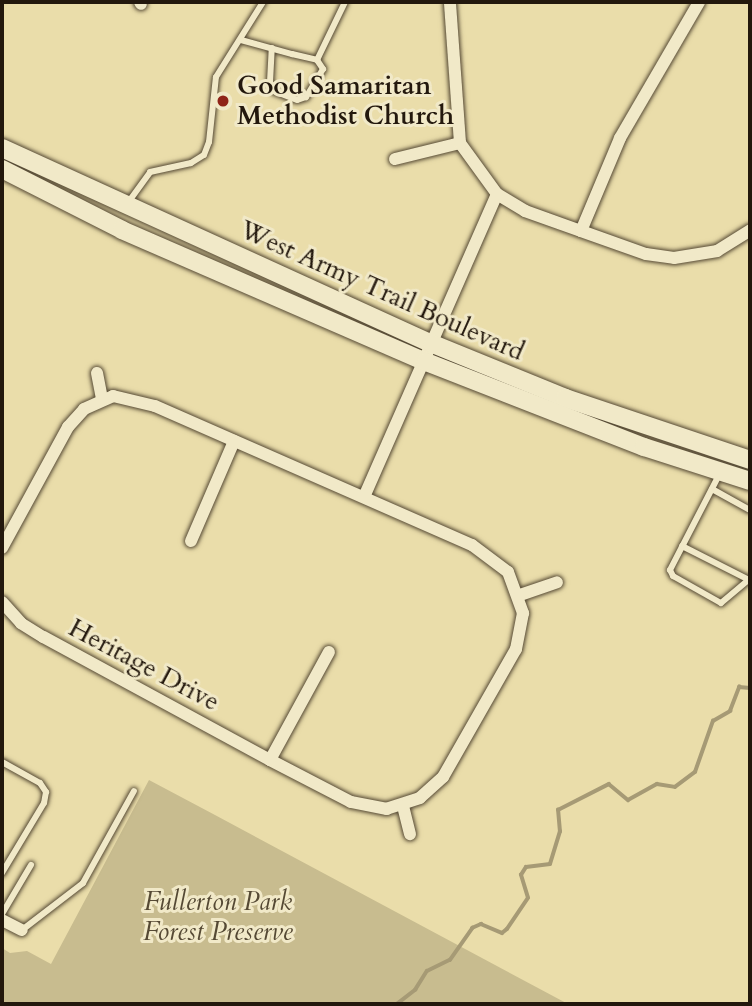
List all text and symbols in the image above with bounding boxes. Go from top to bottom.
place label: Good Samaritan Methodist Church [237,70,454,132]
marker: Good Samaritan Methodist Church [215,93,231,109]
street label: West Army Trail Boulevard [235,214,529,368]
street label: Heritage Drive [63,612,225,718]
park label: Fullerton Park Forest Preserve [143,886,293,948]

